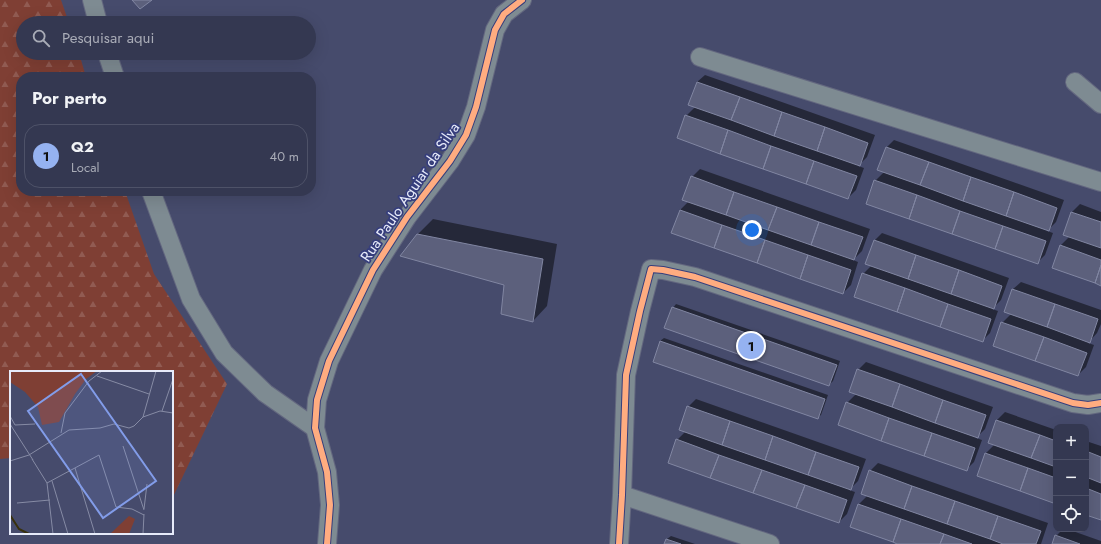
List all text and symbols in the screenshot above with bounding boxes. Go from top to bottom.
search box [16,16,316,60]
icon: search [30,27,52,49]
text: Pesquisar aqui [62,27,154,49]
text: Por perto [32,86,107,110]
street label: Rua Paulo Aguiar da Silva [355,118,465,266]
text: Q2 [71,136,94,158]
text: 1 [43,147,49,166]
text: 40 m [270,147,299,166]
text: Local [71,158,99,177]
your location [742,220,762,240]
pin: 1 [738,331,764,361]
inset map [10,371,173,534]
map controls [1053,424,1089,532]
button: + [1053,424,1089,460]
button: − [1053,460,1089,496]
button: locate [1053,496,1089,532]

